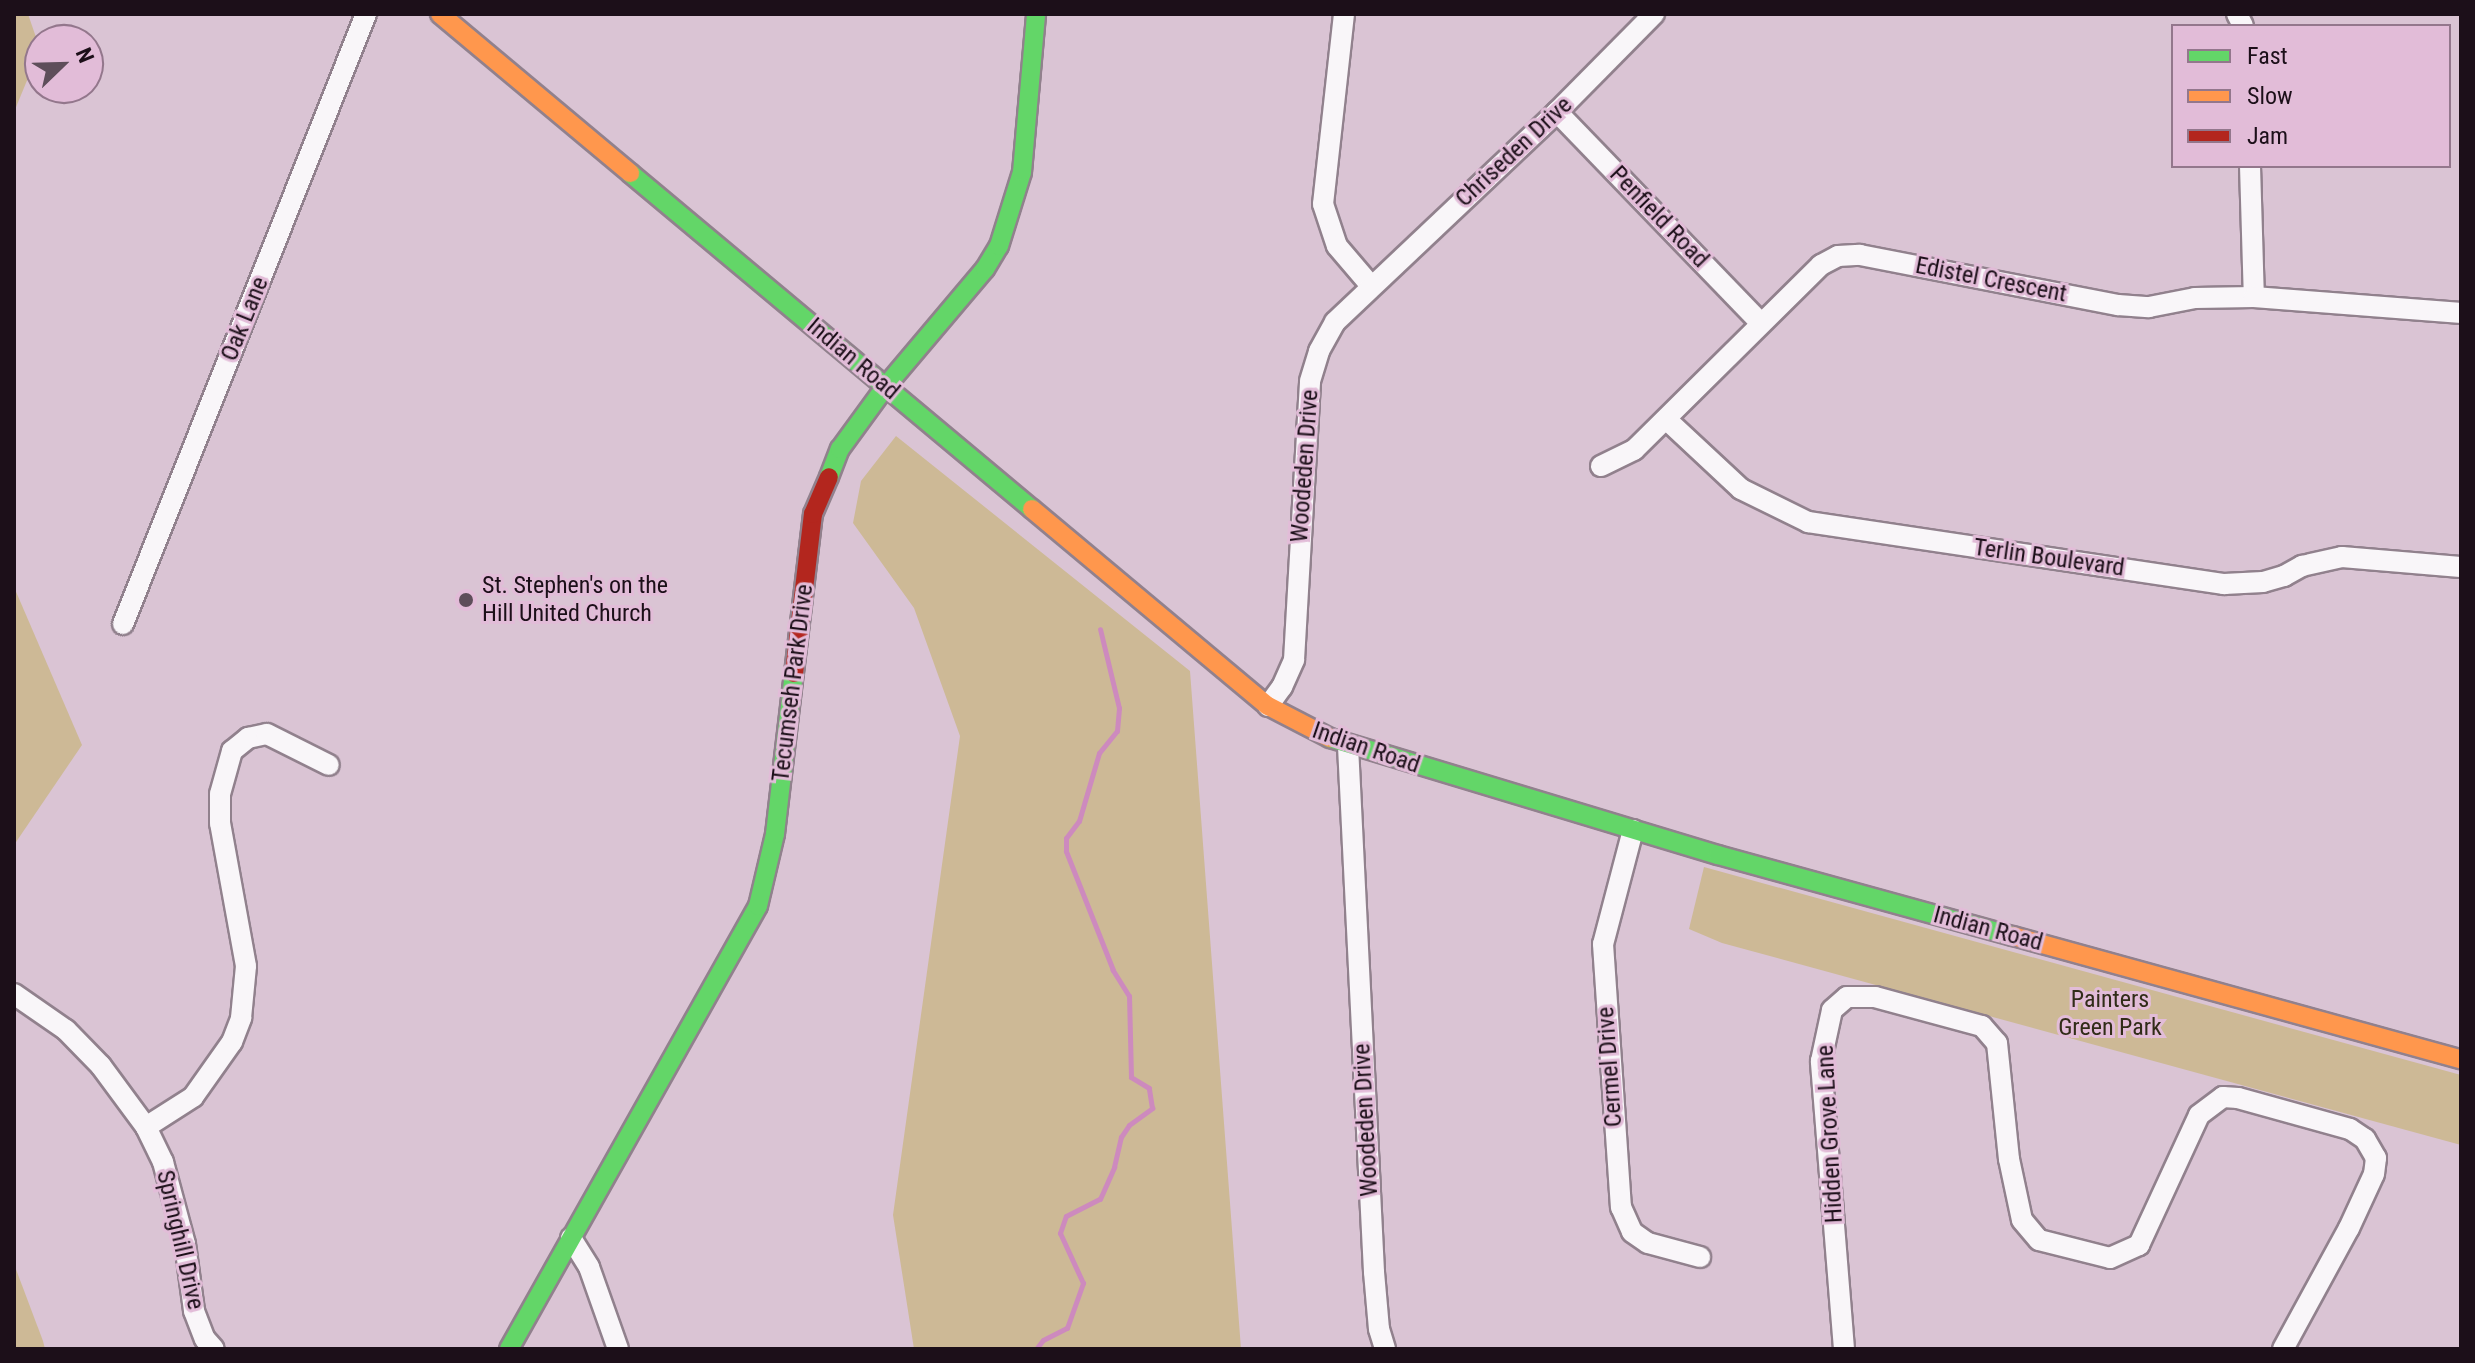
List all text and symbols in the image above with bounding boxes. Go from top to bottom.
north arrow [24,24,104,104]
legend [2171,24,2451,168]
text: Fast [2247,42,2288,70]
text: N [71,44,99,66]
text: Slow [2247,82,2293,110]
street label: Chriseden Drive [1450,91,1578,213]
text: Jam [2247,122,2288,150]
street label: Penfield Road [1603,160,1715,274]
street label: Edistel Crescent [1913,251,2069,309]
street label: Oak Lane [215,273,275,365]
street label: Indian Road [801,312,905,406]
street label: Woodeden Drive [1285,389,1325,543]
street label: Terlin Boulevard [1972,533,2126,583]
place label: St. Stephen's on the Hill United Church [482,572,668,628]
street label: Tecumseh Park Drive [767,583,819,783]
marker: St. Stephen's on the Hill United Church [457,591,475,609]
street label: Indian Road [1308,716,1424,780]
street label: Indian Road [1930,901,2046,957]
park label: Painters Green Park [2058,986,2162,1042]
street label: Cermel Drive [1591,1006,1629,1128]
street label: Woodeden Drive [1348,1043,1384,1197]
street label: Hidden Grove Lane [1811,1044,1849,1224]
street label: Springhill Drive [150,1168,210,1312]

